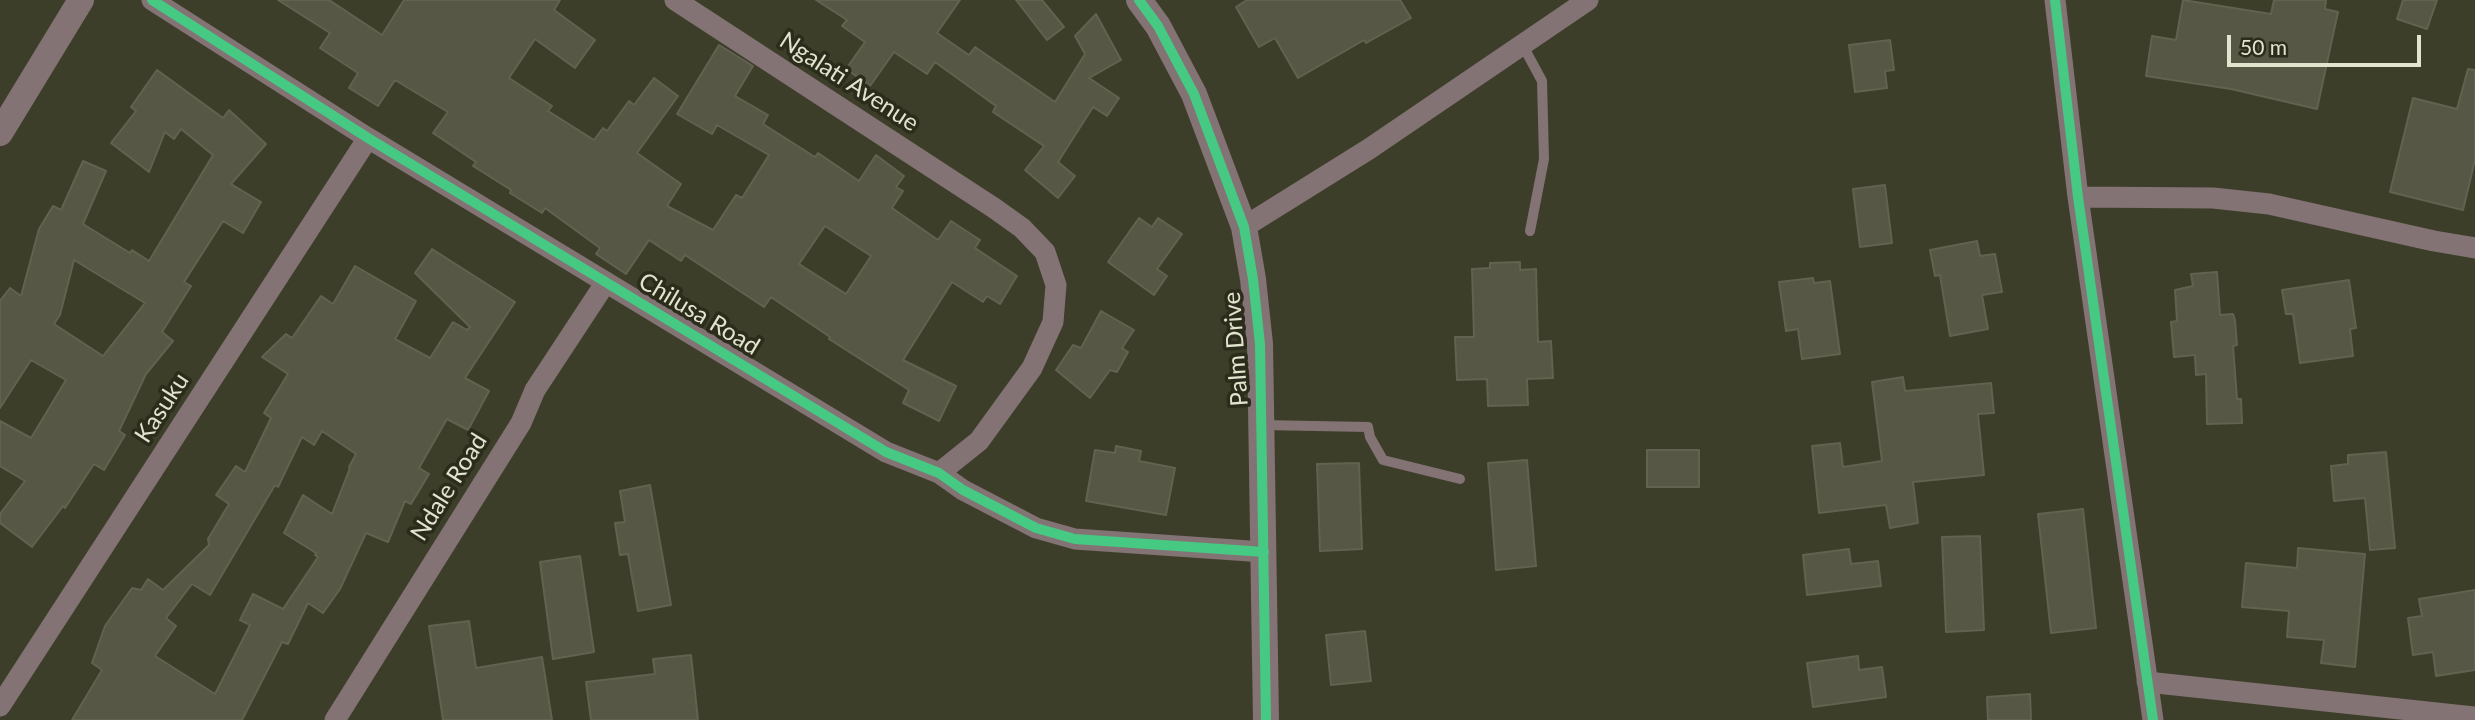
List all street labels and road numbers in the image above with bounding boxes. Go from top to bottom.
street label: Ngalati Avenue [774,26,924,138]
street label: Chilusa Road [633,267,765,361]
street label: Palm Drive [1218,291,1254,407]
street label: Kasuku [129,368,195,448]
street label: Ndale Road [405,428,493,546]

